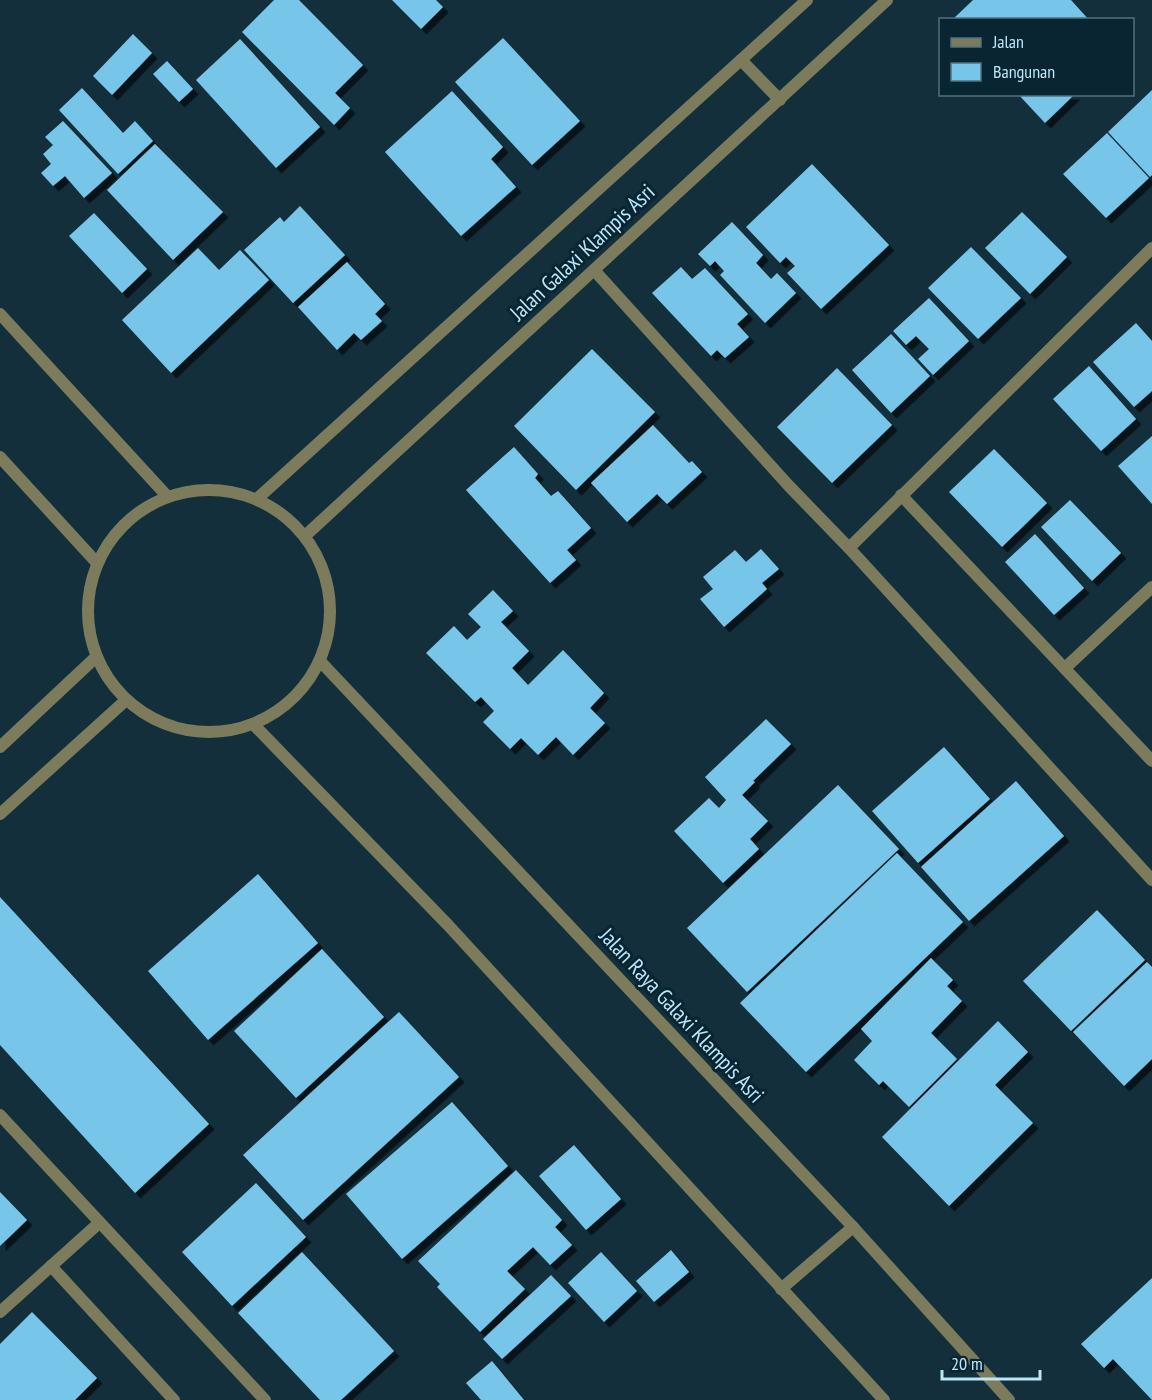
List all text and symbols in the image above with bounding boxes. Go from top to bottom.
legend [939,18,1134,96]
text: Jalan [992,30,1024,53]
text: Bangunan [993,60,1055,83]
street label: Jalan Galaxi Klampis Asri [503,178,660,327]
street label: Jalan Raya Galaxi Klampis Asri [593,921,770,1108]
scale bar [942,1343,1040,1381]
text: 20 m [951,1352,983,1375]

